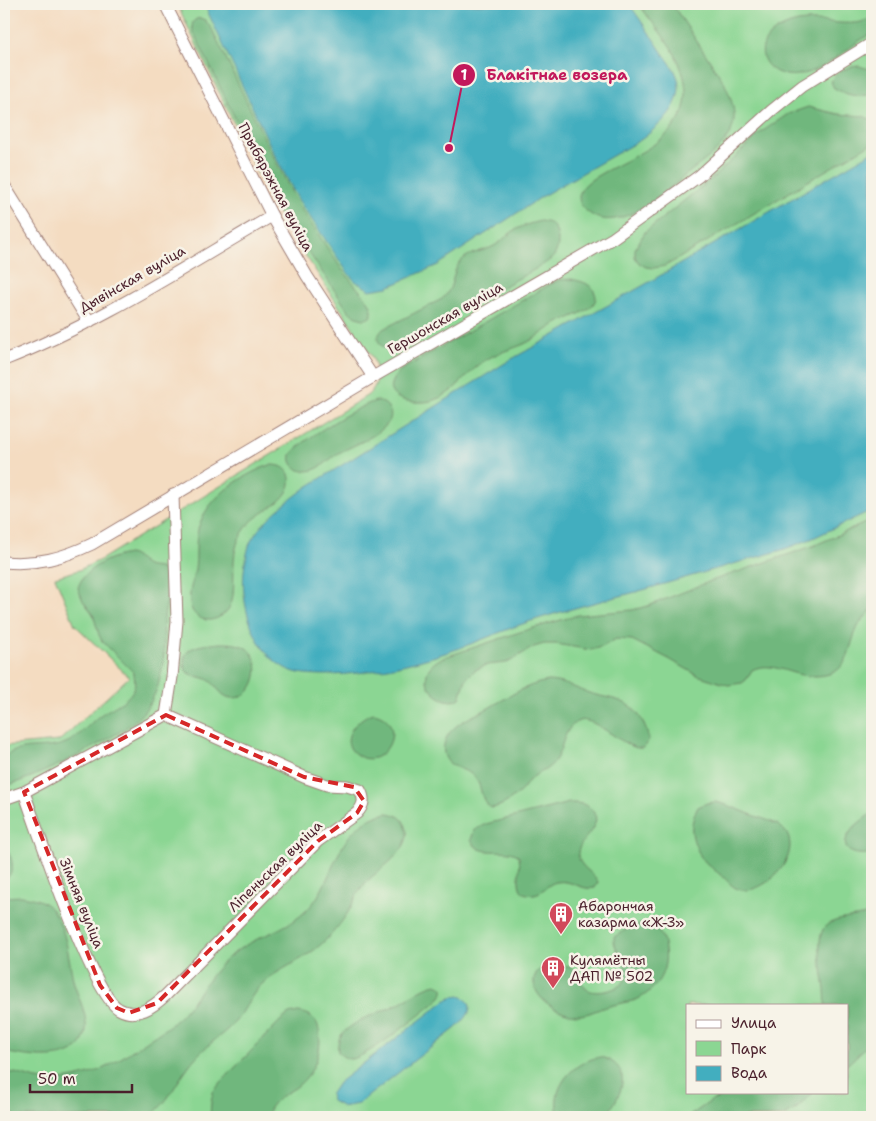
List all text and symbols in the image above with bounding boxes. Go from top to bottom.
callout: Блакітнае возера [452,60,638,90]
text: 1 [461,65,468,85]
text: Блакітнае возера [487,65,628,85]
street label: Прыбярэжная вуліца [234,120,318,255]
street label: Дывінская вуліца [76,241,189,317]
street label: Гершонская вуліца [384,278,506,358]
street label: Ліпеньская вуліца [224,816,326,916]
street label: Зімняя вуліца [56,855,108,951]
place label: Абарончая казарма «Ж-З» [578,897,684,931]
building icon: Абарончая казарма «Ж-З» [548,901,574,935]
place label: Кулямётны ДАП № 502 [570,951,653,985]
building icon: Кулямётны ДАП № 502 [540,955,566,989]
legend [686,1004,848,1094]
text: Улица [731,1013,777,1033]
text: Парк [731,1039,767,1059]
scale bar [30,1061,132,1093]
text: Вода [731,1063,768,1083]
text: 50 m [38,1069,76,1089]

